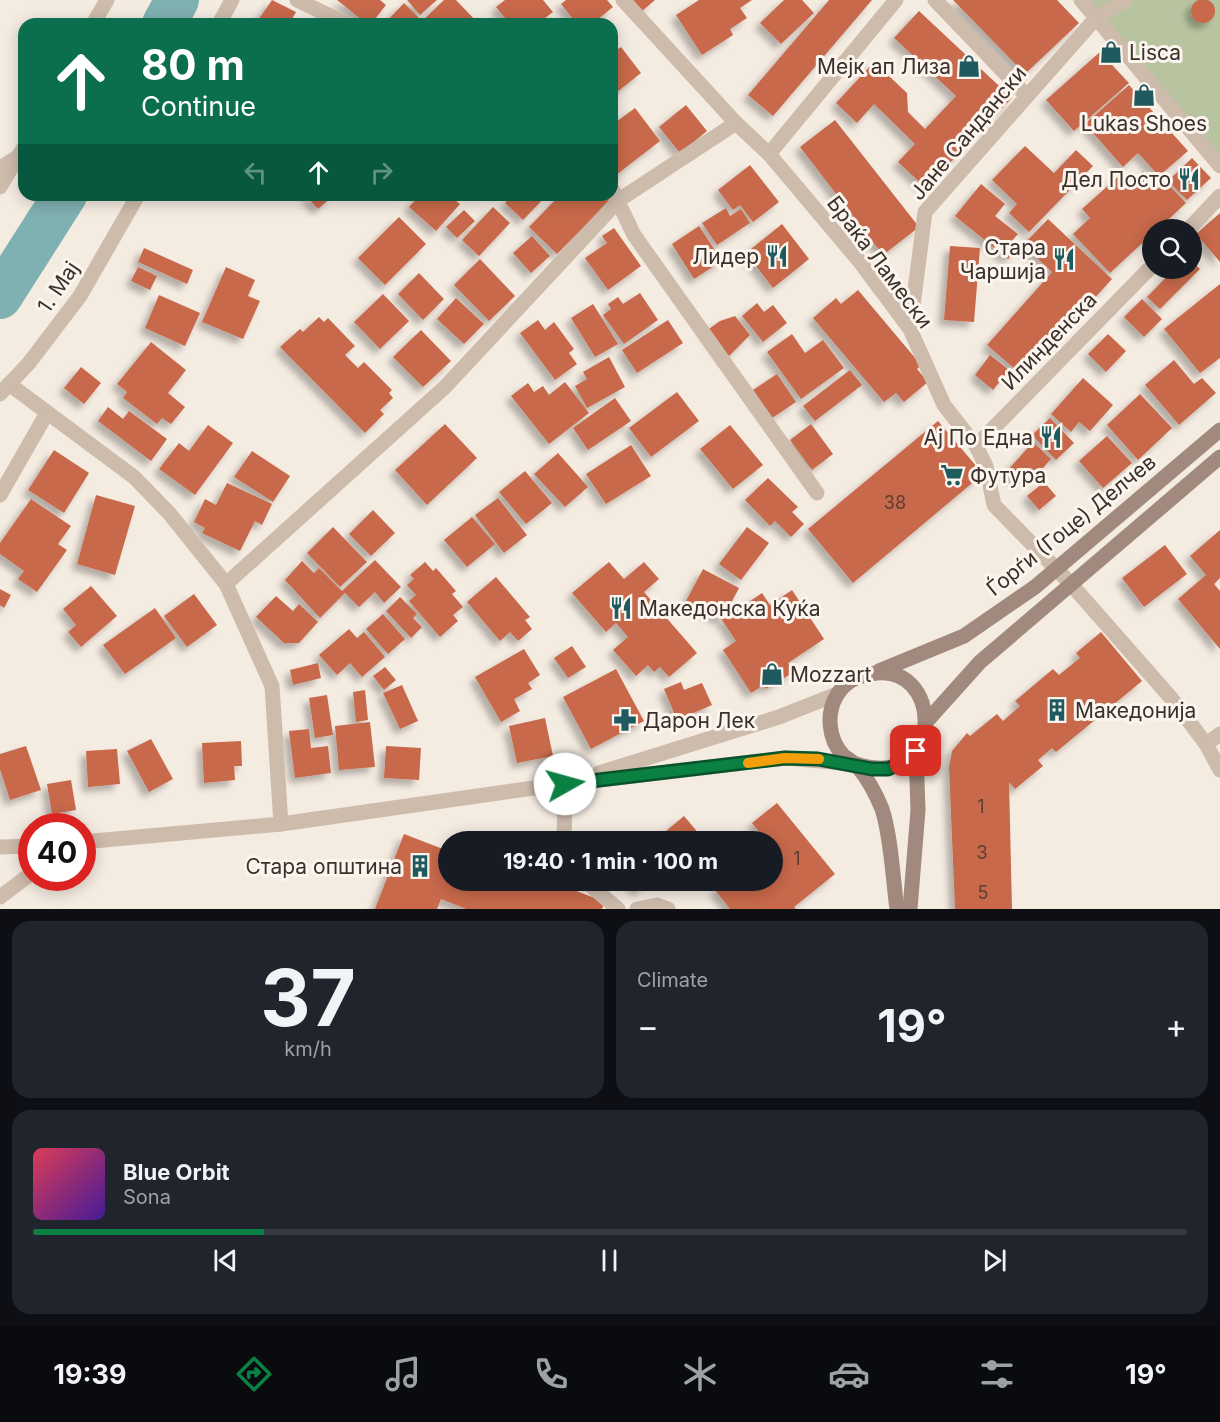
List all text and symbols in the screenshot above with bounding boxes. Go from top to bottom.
text: 80 m [141,39,245,90]
shop icon: Lisca [1098,39,1124,65]
place label: Lisca [1129,40,1181,65]
icon: ahead [42,42,120,120]
shop icon: Мејк ап Лиза [956,53,982,79]
place label: Мејк ап Лиза [817,54,951,79]
street label: Јане Сандански [905,61,1031,205]
shop icon: Lukas Shoes [1131,82,1157,108]
text: Continue [141,90,256,123]
place label: Lukas Shoes [1081,111,1207,136]
icon: left [239,156,272,189]
icon: ahead [302,156,335,189]
icon: right [365,156,398,189]
restaurant icon: Дел Посто [1176,166,1202,192]
place label: Дел Посто [1061,167,1171,192]
street label: Браќа Ламески [822,191,938,333]
map controls [1142,219,1202,279]
button: search [1142,219,1202,279]
place label: Стара Чаршија [960,235,1046,284]
restaurant icon: Лидер [764,243,790,269]
place label: Лидер [693,244,759,269]
restaurant icon: Стара Чаршија [1051,246,1077,272]
street label: 1. Мај [32,257,84,317]
street label: Илинденска [996,287,1102,395]
restaurant icon: Ај По Една [1038,424,1064,450]
place label: Ај По Една [923,425,1033,450]
street label: Ѓорѓи (Гоце) Делчев [981,448,1161,601]
supermarket icon: Футура [939,462,965,488]
place label: Футура [970,463,1046,488]
house number: 38 [884,492,906,513]
restaurant icon: Македонска Куќа [608,595,634,621]
place label: Македонска Куќа [639,596,820,621]
shop icon: Mozzart [759,661,785,687]
place label: Mozzart [790,662,871,687]
building icon: Македонија [1044,697,1070,723]
place label: Македонија [1075,698,1196,723]
pharmacy icon: Дарон Лек [612,707,638,733]
place label: Дарон Лек [643,708,756,733]
pin [890,725,941,776]
icon: arrive [899,734,932,767]
position arrow [533,752,597,816]
house number: 1 [977,796,985,817]
speed limit sign: 40 [18,813,96,891]
house number: 3 [976,842,988,863]
text: 19:40 · 1 min · 100 m [503,848,718,874]
house number: 1 [793,848,801,869]
building icon: Стара општина [407,853,433,879]
place label: Стара општина [245,854,402,879]
house number: 5 [978,882,988,903]
text: 37 [260,950,356,1045]
text: Climate [637,968,708,992]
text: 19° [877,998,947,1053]
text: − [637,1006,659,1046]
text: + [1165,1006,1187,1046]
text: km/h [284,1037,332,1061]
text: Blue Orbit [123,1159,230,1185]
text: Sona [123,1185,171,1209]
icon: previous [209,1244,242,1277]
icon: pause [593,1244,626,1277]
icon: next [978,1244,1011,1277]
icon: directions [233,1353,275,1395]
icon: music [382,1353,424,1395]
icon: phone [530,1353,572,1395]
icon: climate [679,1353,721,1395]
icon: car [828,1353,870,1395]
icon: filters [976,1353,1018,1395]
text: 19:39 [53,1358,126,1391]
text: 19° [1125,1358,1167,1391]

